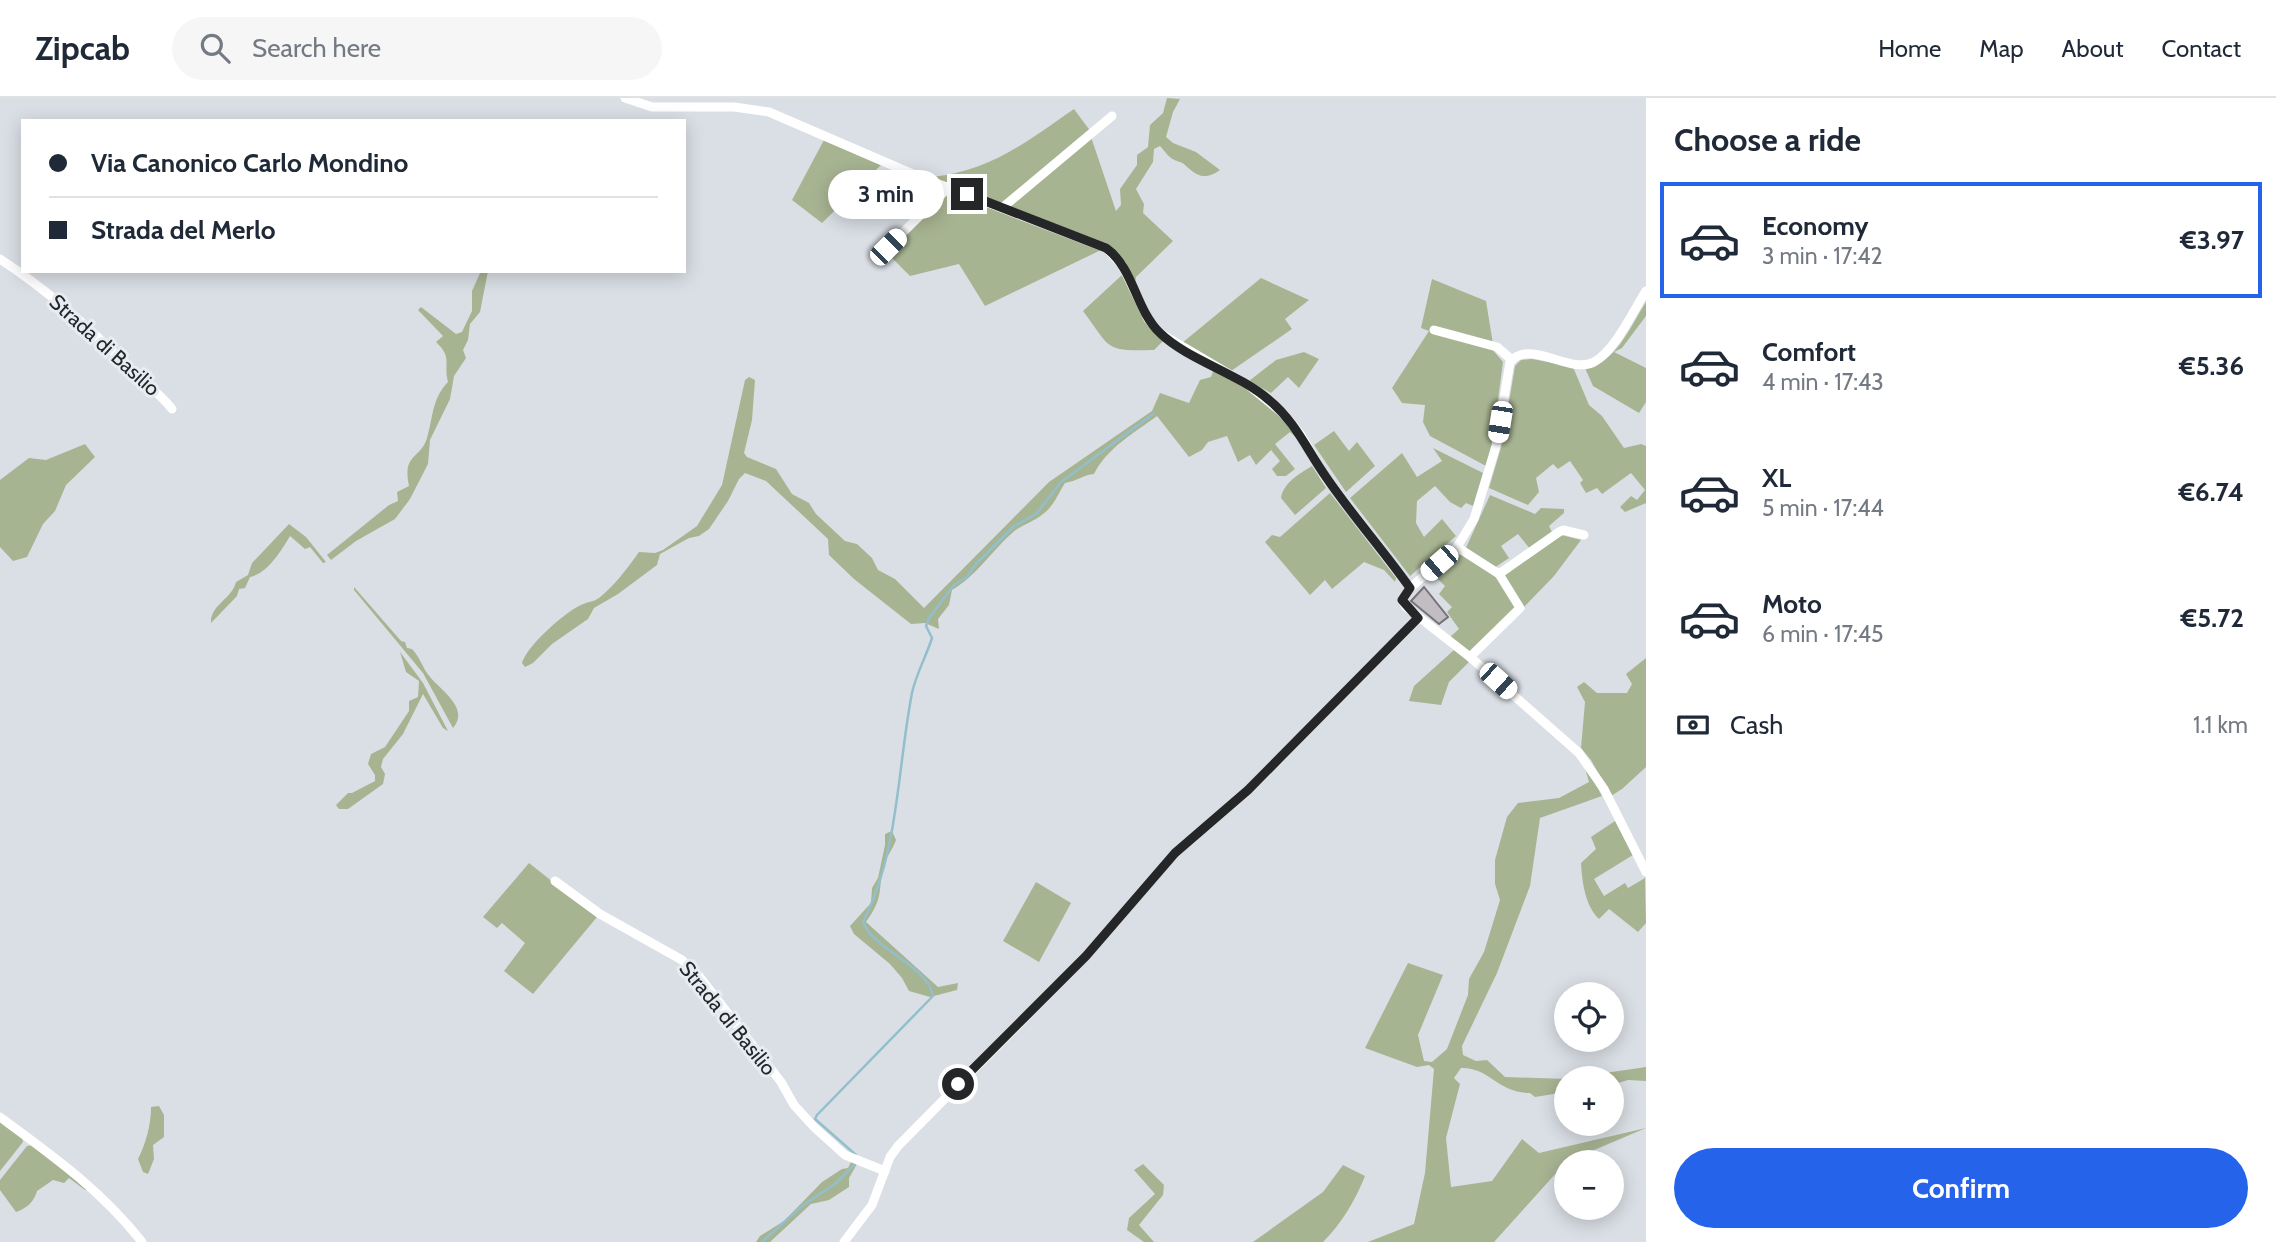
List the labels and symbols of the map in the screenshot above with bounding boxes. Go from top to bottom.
callout: 3 min [827,170,942,218]
route end [951,178,983,210]
car [866,225,911,269]
street label: Strada di Basilio [45,289,165,401]
car [1487,400,1514,444]
car [1417,541,1462,585]
car [1476,659,1521,703]
street label: Strada di Basilio [674,956,782,1080]
route start [942,1068,974,1100]

